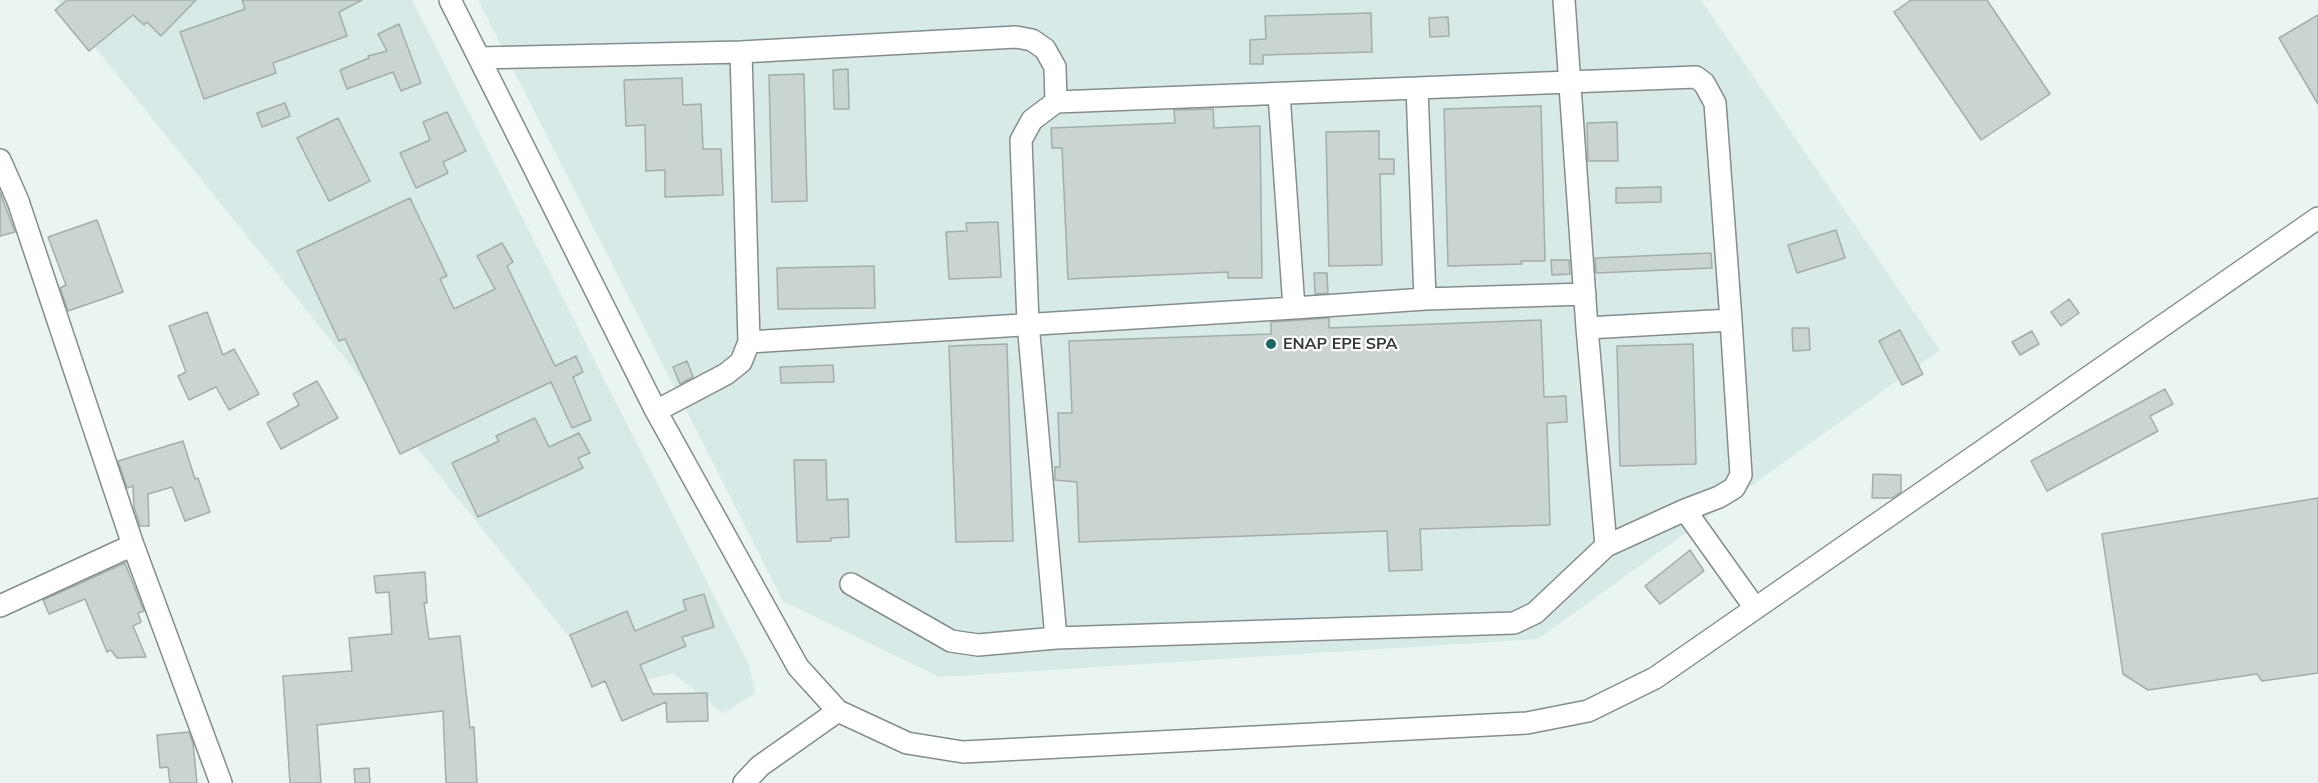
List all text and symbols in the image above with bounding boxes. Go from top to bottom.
place label: ENAP EPE SPA [1283,334,1398,354]
marker: ENAP EPE SPA [1264,337,1278,351]

